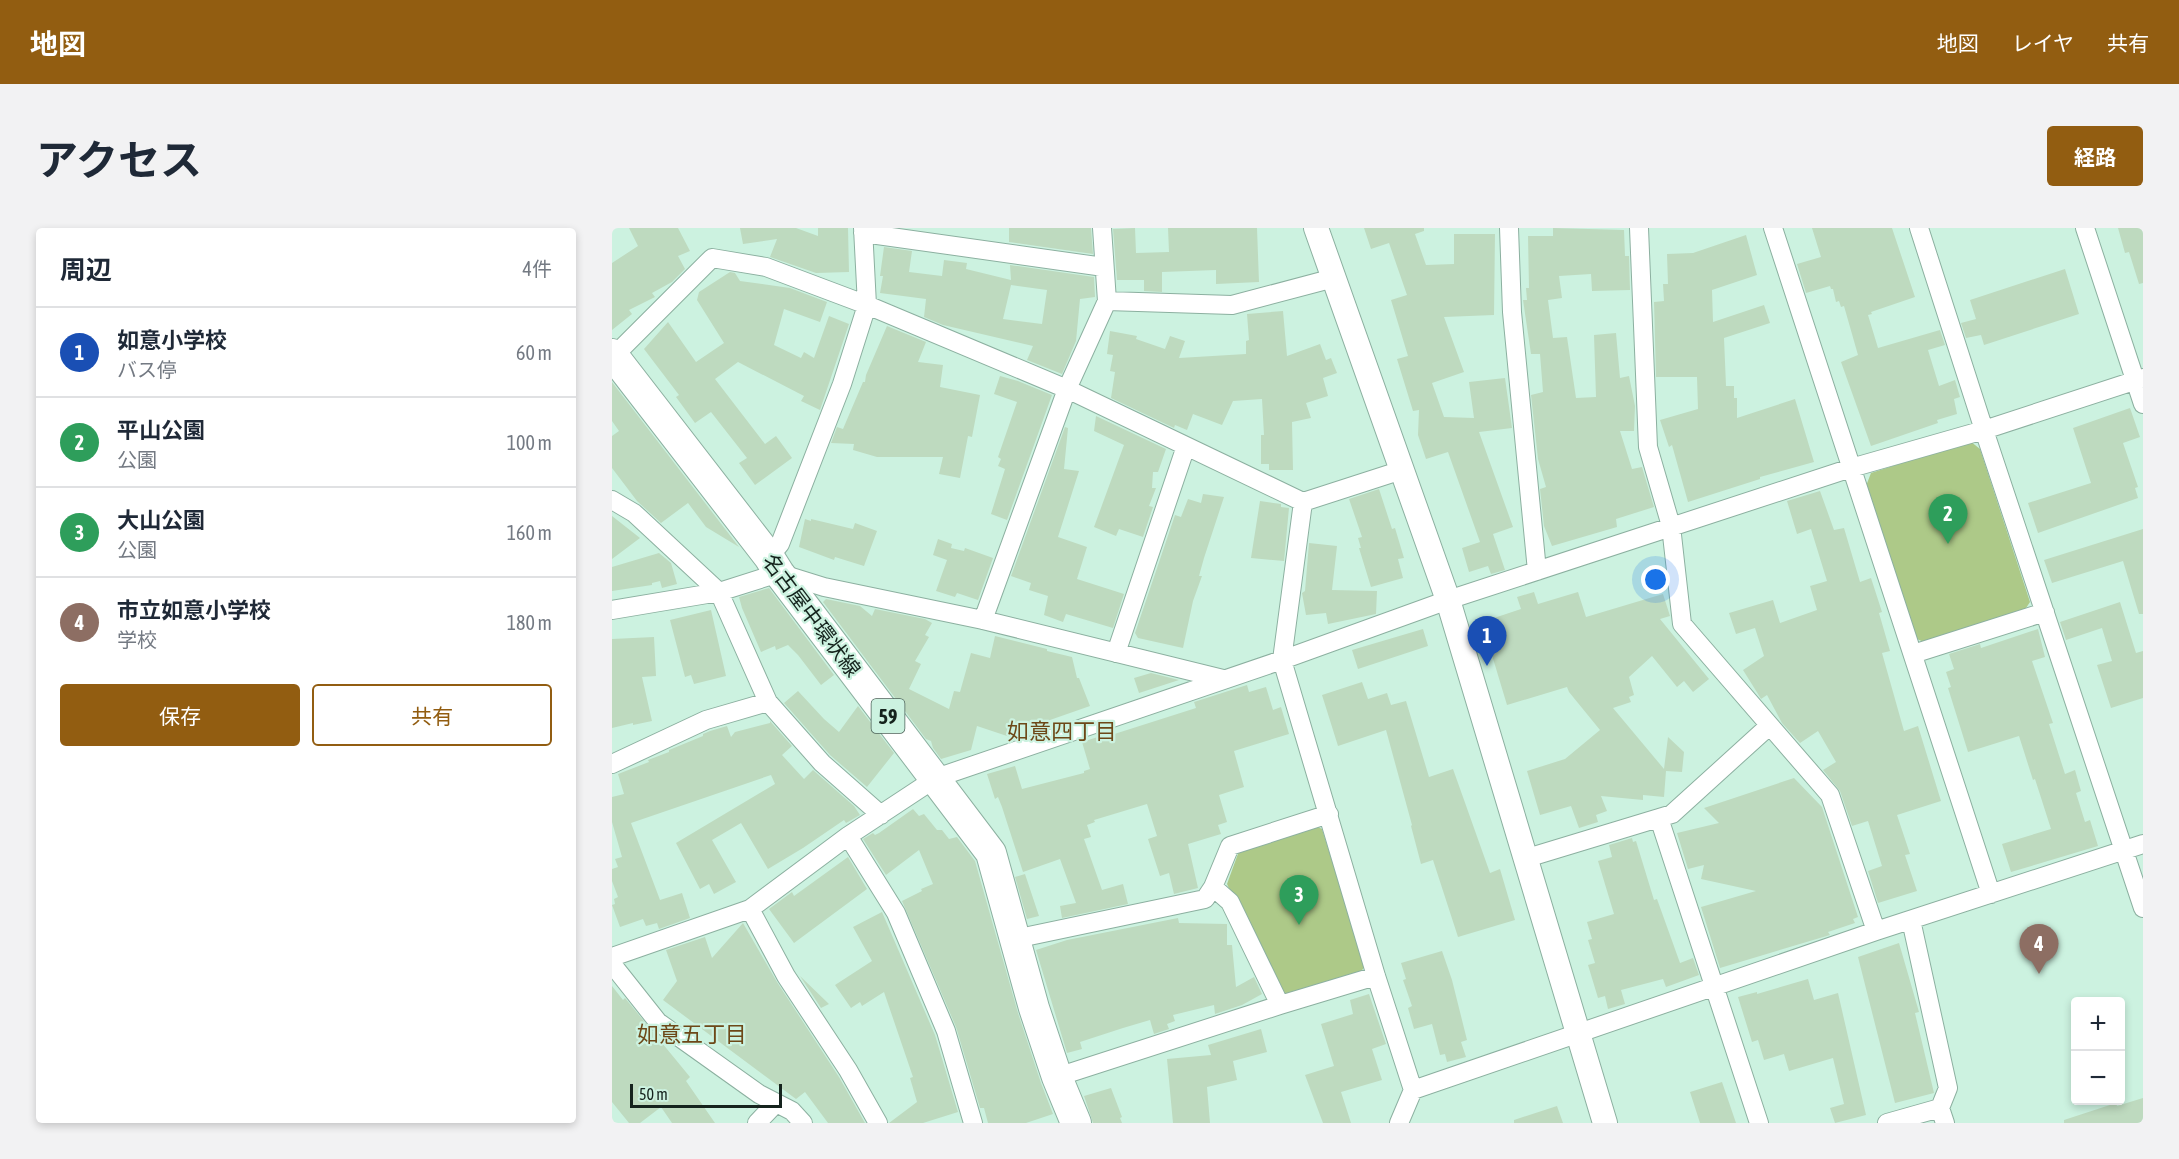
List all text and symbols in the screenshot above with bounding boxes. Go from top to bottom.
text: 地図 [30,28,86,60]
text: 地図 [1937,31,1979,55]
text: レイヤ [2012,31,2074,55]
text: 共有 [2107,31,2149,55]
button: 経路 [2047,126,2143,186]
text: アクセス [36,136,202,184]
text: 周辺 [60,255,112,285]
text: 4件 [523,257,552,280]
text: 如意小学校 [117,327,227,353]
text: 1 [75,341,84,364]
text: 60 m [516,341,552,364]
text: バス停 [117,358,177,381]
text: 平山公園 [117,417,205,443]
text: 2 [75,431,84,454]
text: 100 m [507,431,552,454]
text: 公園 [117,448,157,471]
pin: 2 [1928,494,1968,544]
text: 大山公園 [117,507,205,533]
text: 3 [75,521,84,544]
text: 160 m [507,521,552,544]
text: 公園 [117,538,157,561]
street label: 名古屋中環状線 [758,549,866,681]
your location [1641,565,1670,594]
text: 市立如意小学校 [117,597,271,623]
text: 4 [75,611,84,634]
text: 180 m [507,611,552,634]
pin: 1 [1468,616,1506,666]
text: 学校 [117,628,157,651]
button: 保存 [60,684,300,746]
button: 共有 [312,684,552,746]
road number: 59 [872,699,904,733]
district label: 如意四丁目 [1007,718,1117,744]
pin: 3 [1280,876,1318,925]
pin: 4 [2020,924,2058,974]
map controls [2071,997,2125,1105]
button: + [2071,997,2125,1051]
district label: 如意五丁目 [637,1021,747,1047]
button: − [2071,1051,2125,1105]
scale bar [630,1081,782,1108]
text: 50 m [639,1085,668,1103]

